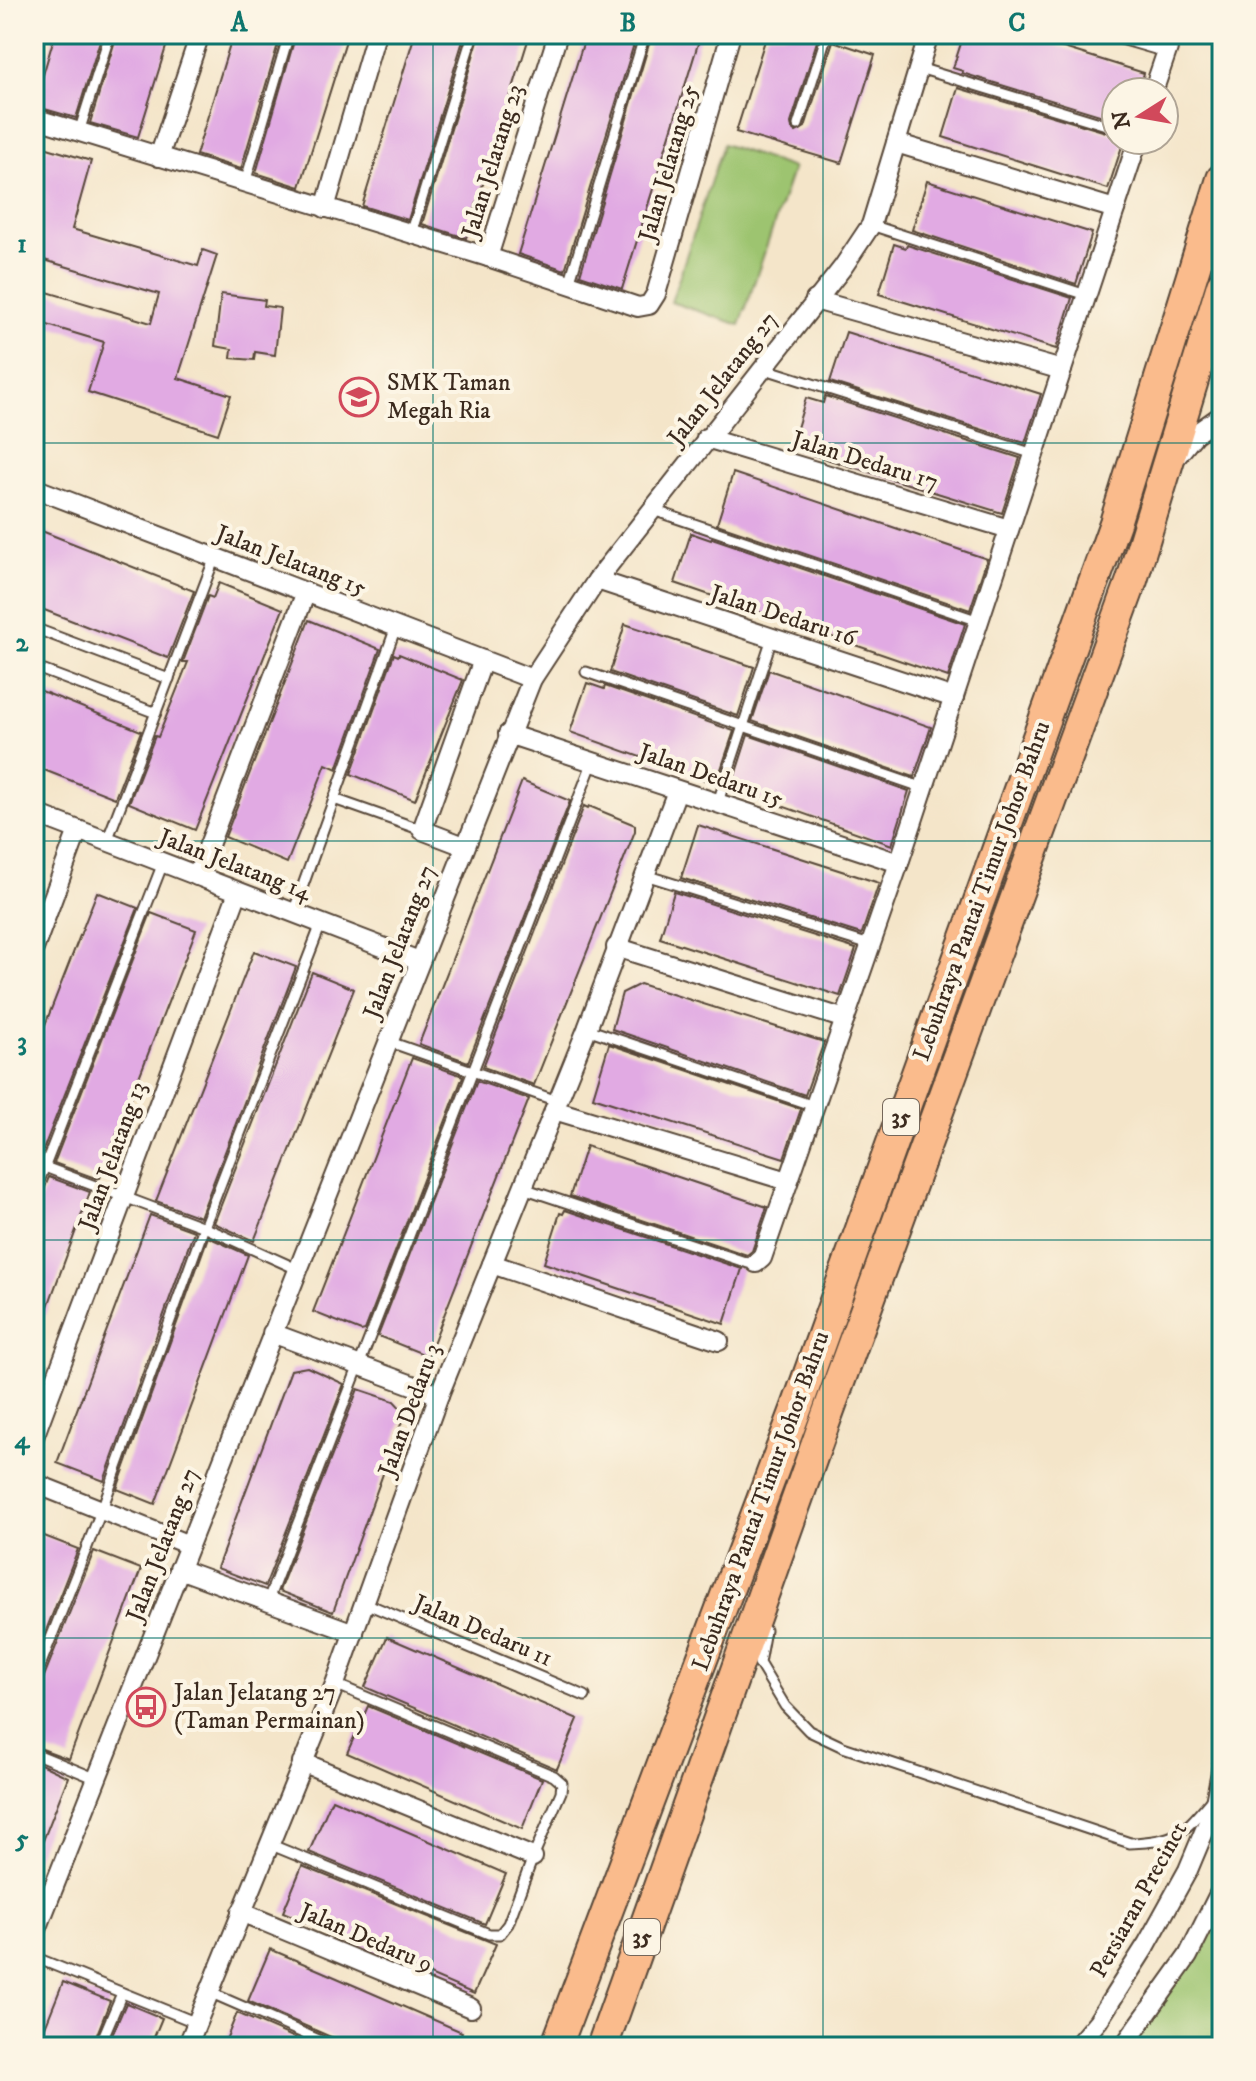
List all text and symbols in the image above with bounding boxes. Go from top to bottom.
text: A [230,7,249,40]
text: B [620,7,636,40]
text: C [1008,7,1026,40]
north arrow [1100,76,1180,156]
street label: Jalan Jelatang 23 [455,81,531,243]
street label: Jalan Jelatang 25 [632,81,706,247]
text: N [1107,108,1137,131]
text: 1 [17,228,27,261]
street label: Jalan Jelatang 27 [660,306,785,454]
place label: SMK Taman Megah Ria [387,368,511,426]
school or university icon: SMK Taman Megah Ria [338,376,380,418]
street label: Jalan Dedaru 17 [786,424,942,497]
street label: Jalan Jelatang 15 [210,518,371,603]
street label: Jalan Dedaru 16 [705,578,861,654]
text: 2 [16,627,30,660]
street label: Lebuhraya Pantai Timur Johor Bahru [906,717,1058,1065]
street label: Jalan Dedaru 15 [633,737,787,815]
street label: Jalan Jelatang 14 [153,821,316,908]
street label: Jalan Jelatang 27 [356,861,443,1025]
text: 3 [17,1026,27,1059]
street label: Jalan Jelatang 13 [72,1078,154,1236]
road number: 35 [883,1099,919,1135]
street label: Lebuhraya Pantai Timur Johor Bahru [685,1327,837,1675]
street label: Jalan Dedaru 3 [371,1340,448,1482]
text: 4 [15,1424,31,1457]
street label: Jalan Jelatang 27 [119,1464,206,1628]
street label: Jalan Dedaru 11 [407,1588,557,1674]
place label: Jalan Jelatang 27 (Taman Permainan) [172,1678,365,1736]
bus stop icon: Jalan Jelatang 27 (Taman Permainan) [125,1686,167,1728]
street label: Persiaran Precinct [1084,1817,1194,1983]
text: 5 [15,1823,29,1856]
street label: Jalan Dedaru 9 [293,1896,437,1980]
road number: 35 [624,1919,660,1955]

